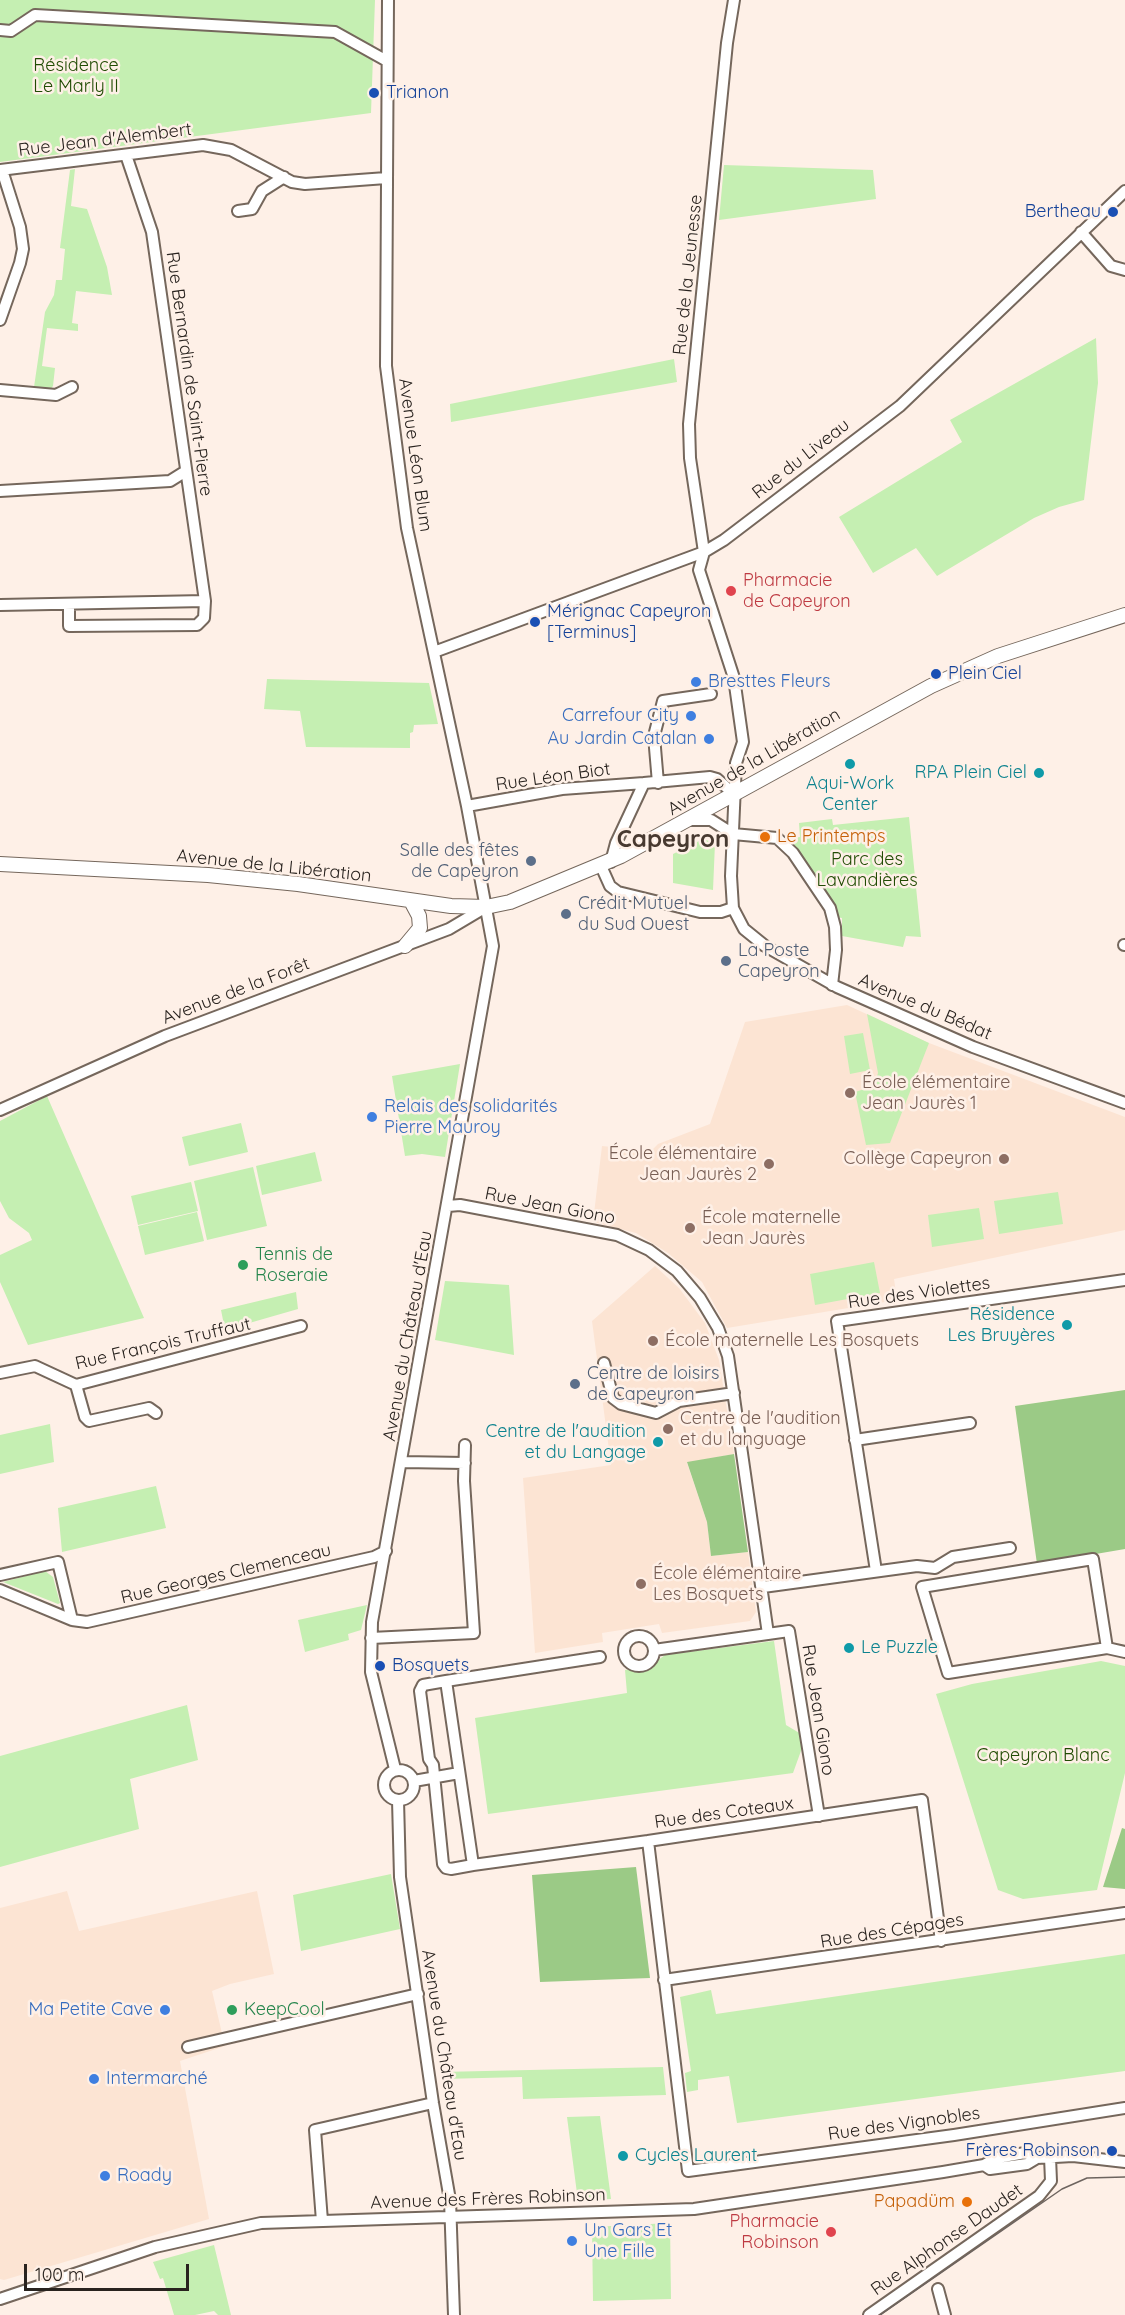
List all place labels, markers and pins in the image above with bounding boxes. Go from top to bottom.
place label: Trianon [386,82,449,104]
marker: Trianon [367,86,381,100]
place label: Bertheau [1025,201,1101,223]
marker: Bertheau [1106,205,1120,219]
place label: Pharmacie de Capeyron [743,570,851,612]
marker: Pharmacie de Capeyron [724,584,738,598]
place label: Mérignac Capeyron [Terminus] [547,601,711,644]
marker: Mérignac Capeyron [Terminus] [528,615,542,629]
place label: Plein Ciel [948,663,1022,685]
marker: Plein Ciel [929,667,943,681]
place label: Bresttes Fleurs [708,671,830,693]
marker: Bresttes Fleurs [689,675,703,689]
place label: Carrefour City [562,705,679,727]
marker: Carrefour City [684,709,698,723]
place label: Au Jardin Catalan [547,728,697,750]
marker: Au Jardin Catalan [702,732,716,746]
marker: Aqui-Work Center [843,757,857,771]
place label: RPA Plein Ciel [914,762,1027,784]
marker: RPA Plein Ciel [1032,766,1046,780]
place label: Aqui-Work Center [806,773,894,816]
place label: Le Printemps [777,826,886,848]
marker: Le Printemps [758,830,772,844]
place label: Salle des fêtes de Capeyron [400,840,519,882]
marker: Salle des fêtes de Capeyron [524,854,538,868]
place label: Crédit Mutuel du Sud Ouest [578,893,689,936]
marker: Crédit Mutuel du Sud Ouest [559,907,573,921]
place label: La Poste Capeyron [738,940,820,982]
marker: La Poste Capeyron [719,954,733,968]
place label: École élémentaire Jean Jaurès 1 [862,1072,1010,1114]
marker: École élémentaire Jean Jaurès 1 [843,1086,857,1100]
place label: Relais des solidarités Pierre Mauroy [384,1096,557,1138]
marker: Relais des solidarités Pierre Mauroy [365,1110,379,1124]
place label: École élémentaire Jean Jaurès 2 [609,1143,757,1186]
place label: Collège Capeyron [844,1148,992,1170]
marker: Collège Capeyron [997,1152,1011,1166]
marker: École élémentaire Jean Jaurès 2 [762,1157,776,1171]
place label: École maternelle Jean Jaurès [702,1207,841,1250]
marker: École maternelle Jean Jaurès [683,1221,697,1235]
place label: Tennis de Roseraie [255,1244,333,1286]
marker: Tennis de Roseraie [236,1258,250,1272]
place label: Résidence Les Bruyères [948,1304,1055,1346]
marker: Résidence Les Bruyères [1060,1318,1074,1332]
place label: École maternelle Les Bosquets [665,1330,919,1352]
marker: École maternelle Les Bosquets [646,1334,660,1348]
place label: Centre de loisirs de Capeyron [587,1363,719,1406]
marker: Centre de loisirs de Capeyron [568,1377,582,1391]
place label: Centre de l'audition et du language [680,1408,841,1450]
place label: Centre de l'audition et du Langage [485,1421,646,1464]
marker: Centre de l'audition et du language [661,1422,675,1436]
marker: Centre de l'audition et du Langage [651,1435,665,1449]
place label: École élémentaire Les Bosquets [653,1563,801,1606]
marker: École élémentaire Les Bosquets [634,1577,648,1591]
place label: Le Puzzle [861,1637,938,1659]
marker: Le Puzzle [842,1641,856,1655]
place label: Bosquets [392,1655,469,1677]
marker: Bosquets [373,1659,387,1673]
place label: Ma Petite Cave [28,1999,153,2021]
place label: KeepCool [244,1999,325,2021]
marker: Ma Petite Cave [158,2003,172,2017]
marker: KeepCool [225,2003,239,2017]
place label: Intermarché [106,2068,208,2090]
marker: Intermarché [87,2072,101,2086]
place label: Frères Robinson [965,2140,1100,2162]
marker: Frères Robinson [1105,2144,1119,2158]
place label: Cycles Laurent [635,2145,757,2167]
marker: Cycles Laurent [616,2149,630,2163]
place label: Roady [117,2165,172,2187]
marker: Roady [98,2169,112,2183]
place label: Papadüm [874,2191,955,2213]
marker: Papadüm [960,2195,974,2209]
place label: Pharmacie Robinson [730,2211,819,2254]
place label: Un Gars Et Une Fille [584,2220,672,2262]
marker: Pharmacie Robinson [824,2225,838,2239]
marker: Un Gars Et Une Fille [565,2234,579,2248]

